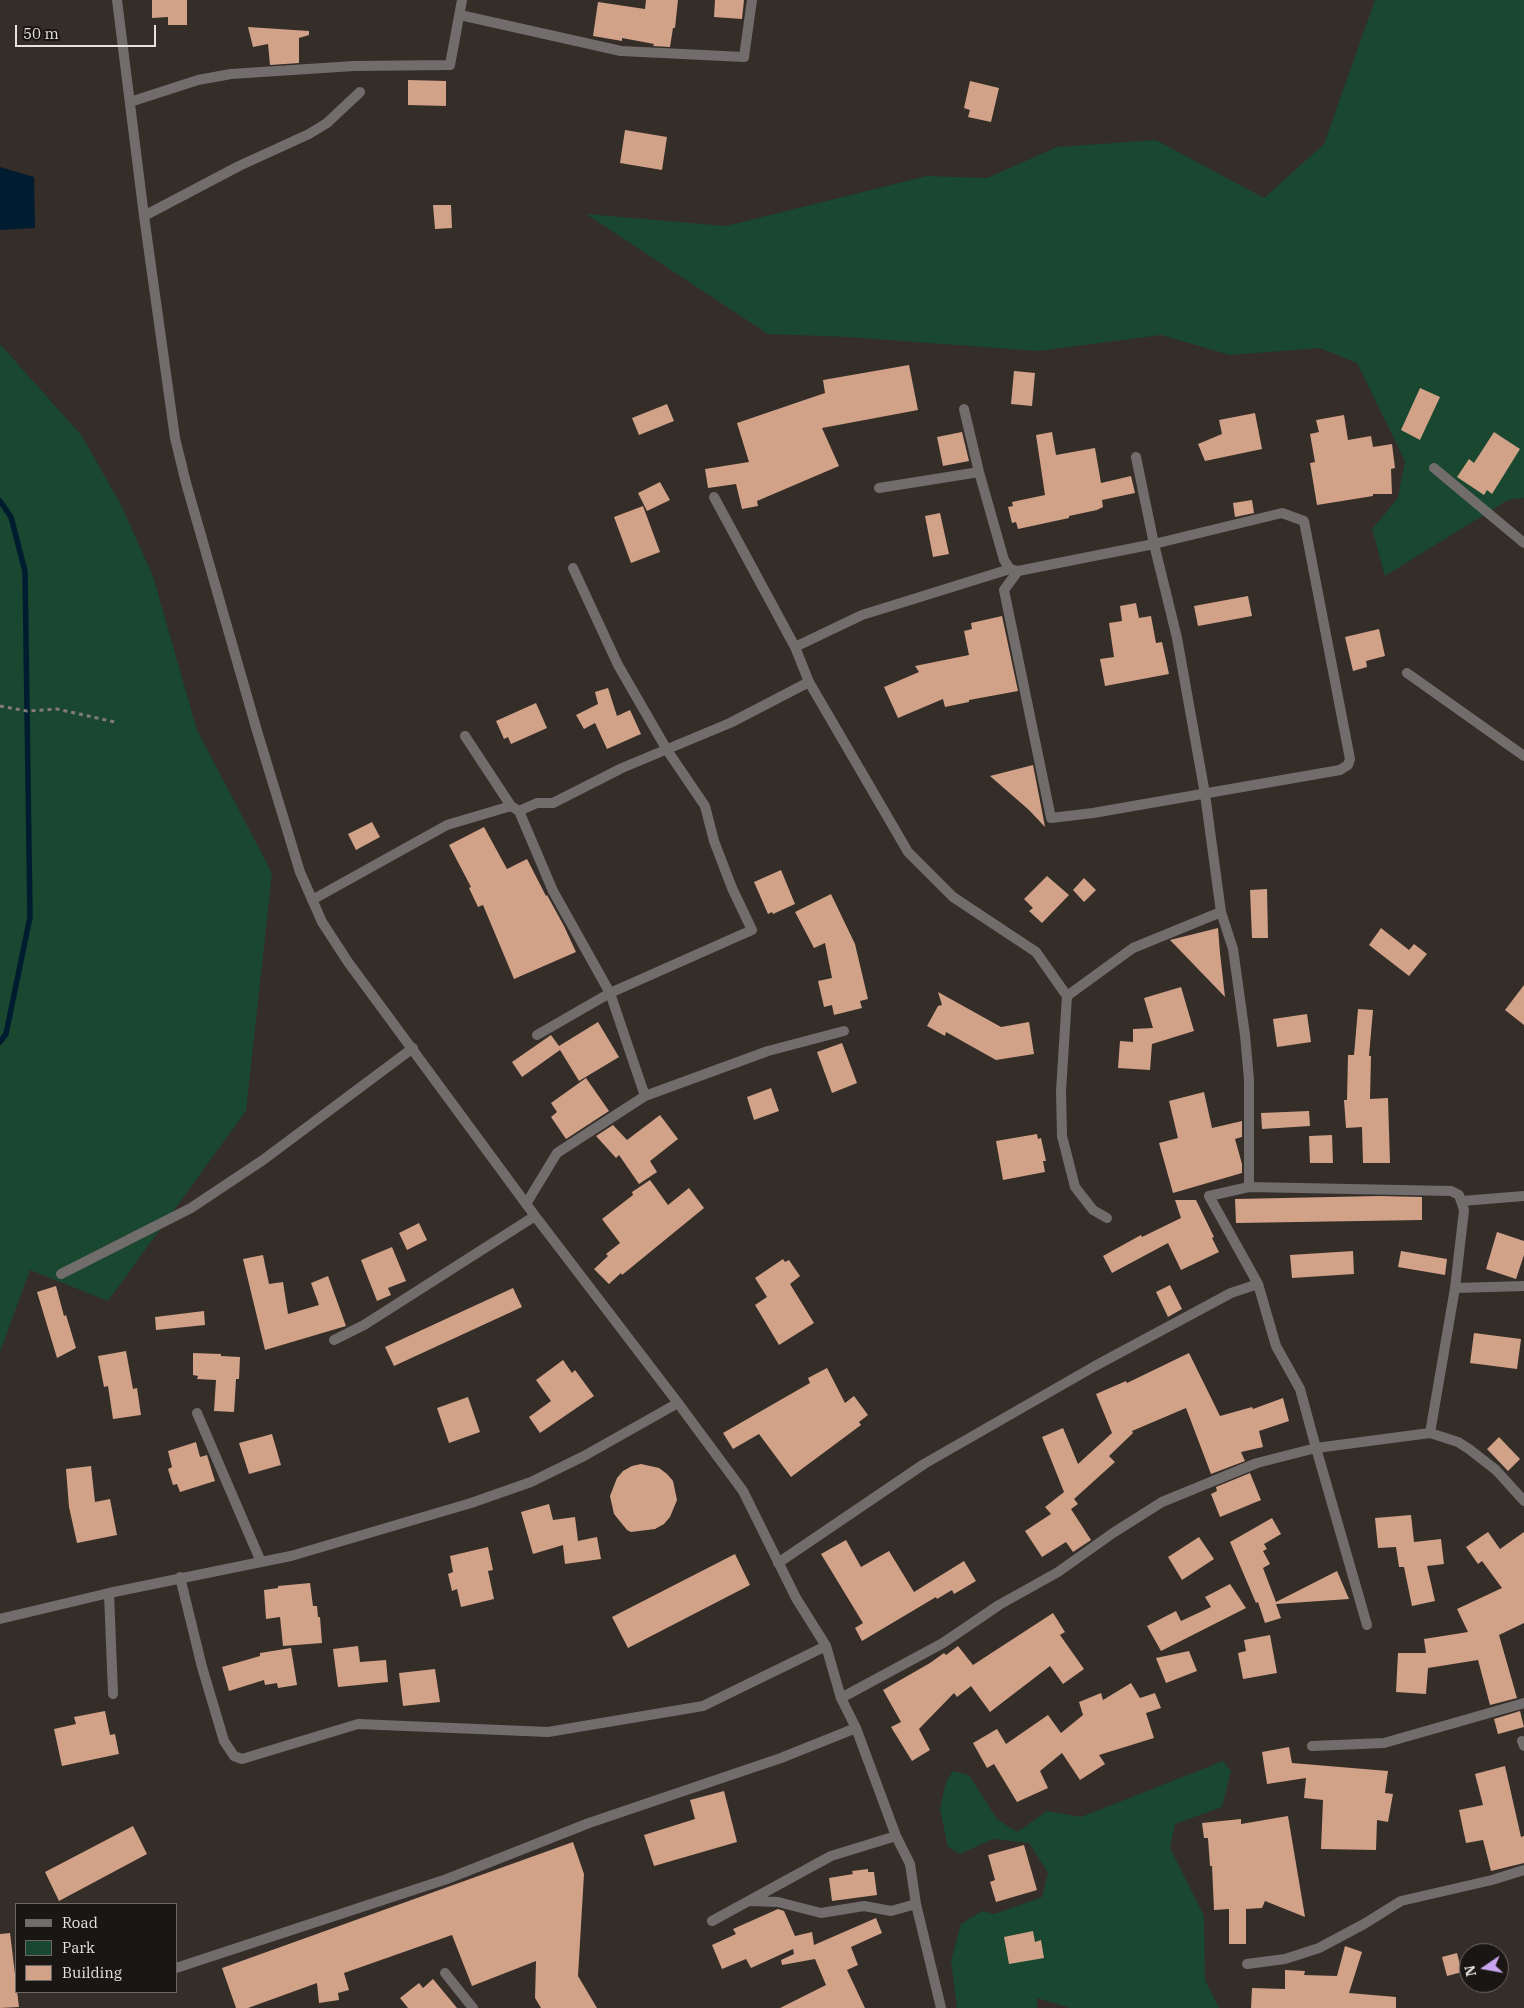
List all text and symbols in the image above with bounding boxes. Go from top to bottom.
scale bar [18,15,159,47]
text: 50 m [23,24,59,43]
legend [15,1903,178,1993]
text: Road [62,1913,98,1932]
text: Park [62,1938,95,1957]
north arrow [1459,1943,1509,1993]
text: Building [62,1963,122,1982]
text: N [1460,1964,1480,1978]

